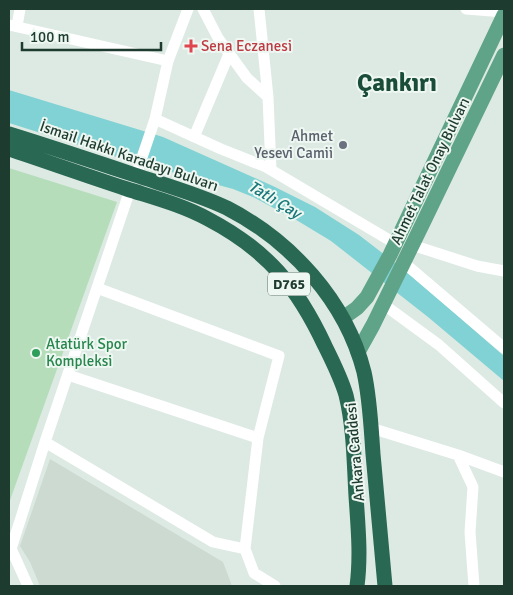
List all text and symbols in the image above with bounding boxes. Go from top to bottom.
scale bar [22,20,161,52]
text: 100 m [30,28,70,46]
place label: Sena Eczanesi [201,37,292,55]
marker: Sena Eczanesi [185,40,197,52]
district label: Çankırı [357,67,437,98]
street label: Ahmet Talat Onay Bulvarı [387,95,473,247]
street label: İsmail Hakkı Karadayı Bulvarı [37,117,221,195]
place label: Ahmet Yesevi Camii [254,127,333,162]
marker: Ahmet Yesevi Camii [337,139,349,151]
water label: Tatlı Çay [245,176,307,225]
road number: D765 [268,272,310,296]
place label: Atatürk Spor Kompleksi [46,335,127,370]
marker: Atatürk Spor Kompleksi [30,347,42,359]
street label: Ankara Caddesi [342,402,368,502]

